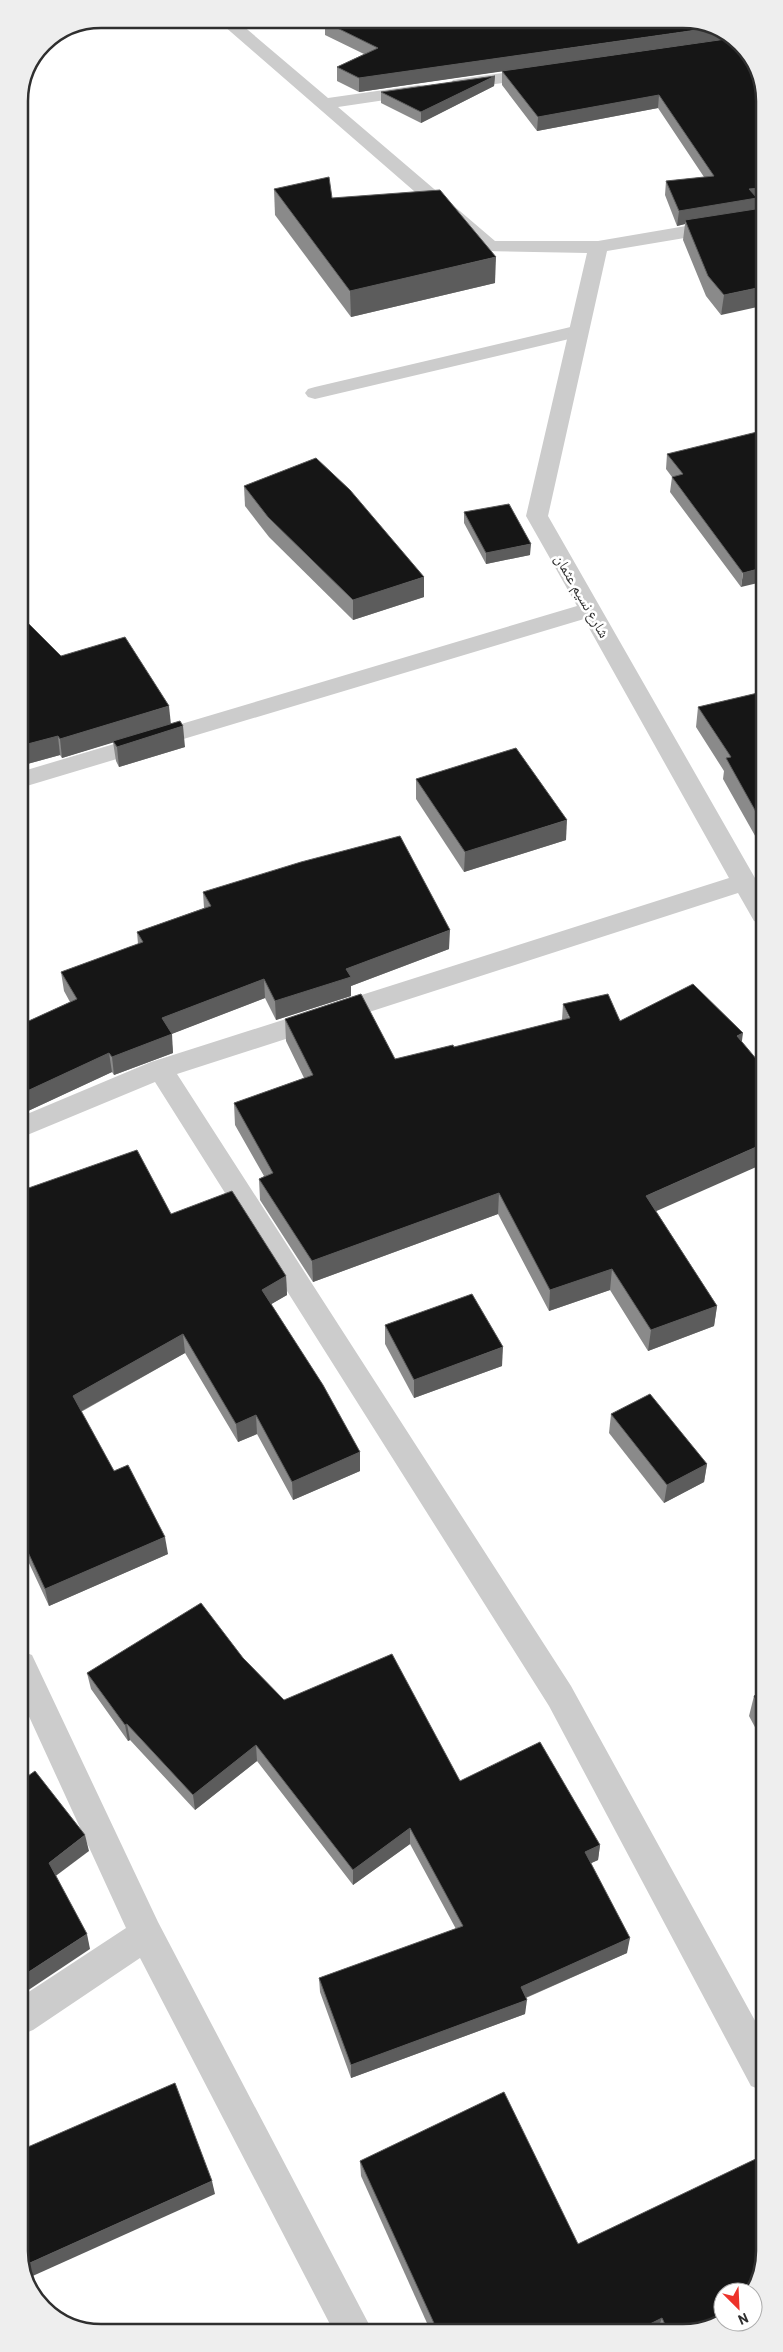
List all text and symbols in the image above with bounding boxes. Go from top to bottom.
street label: شارع نسيم عثمان [550,550,614,642]
north arrow [713,2282,763,2332]
text: N [736,2310,751,2329]

